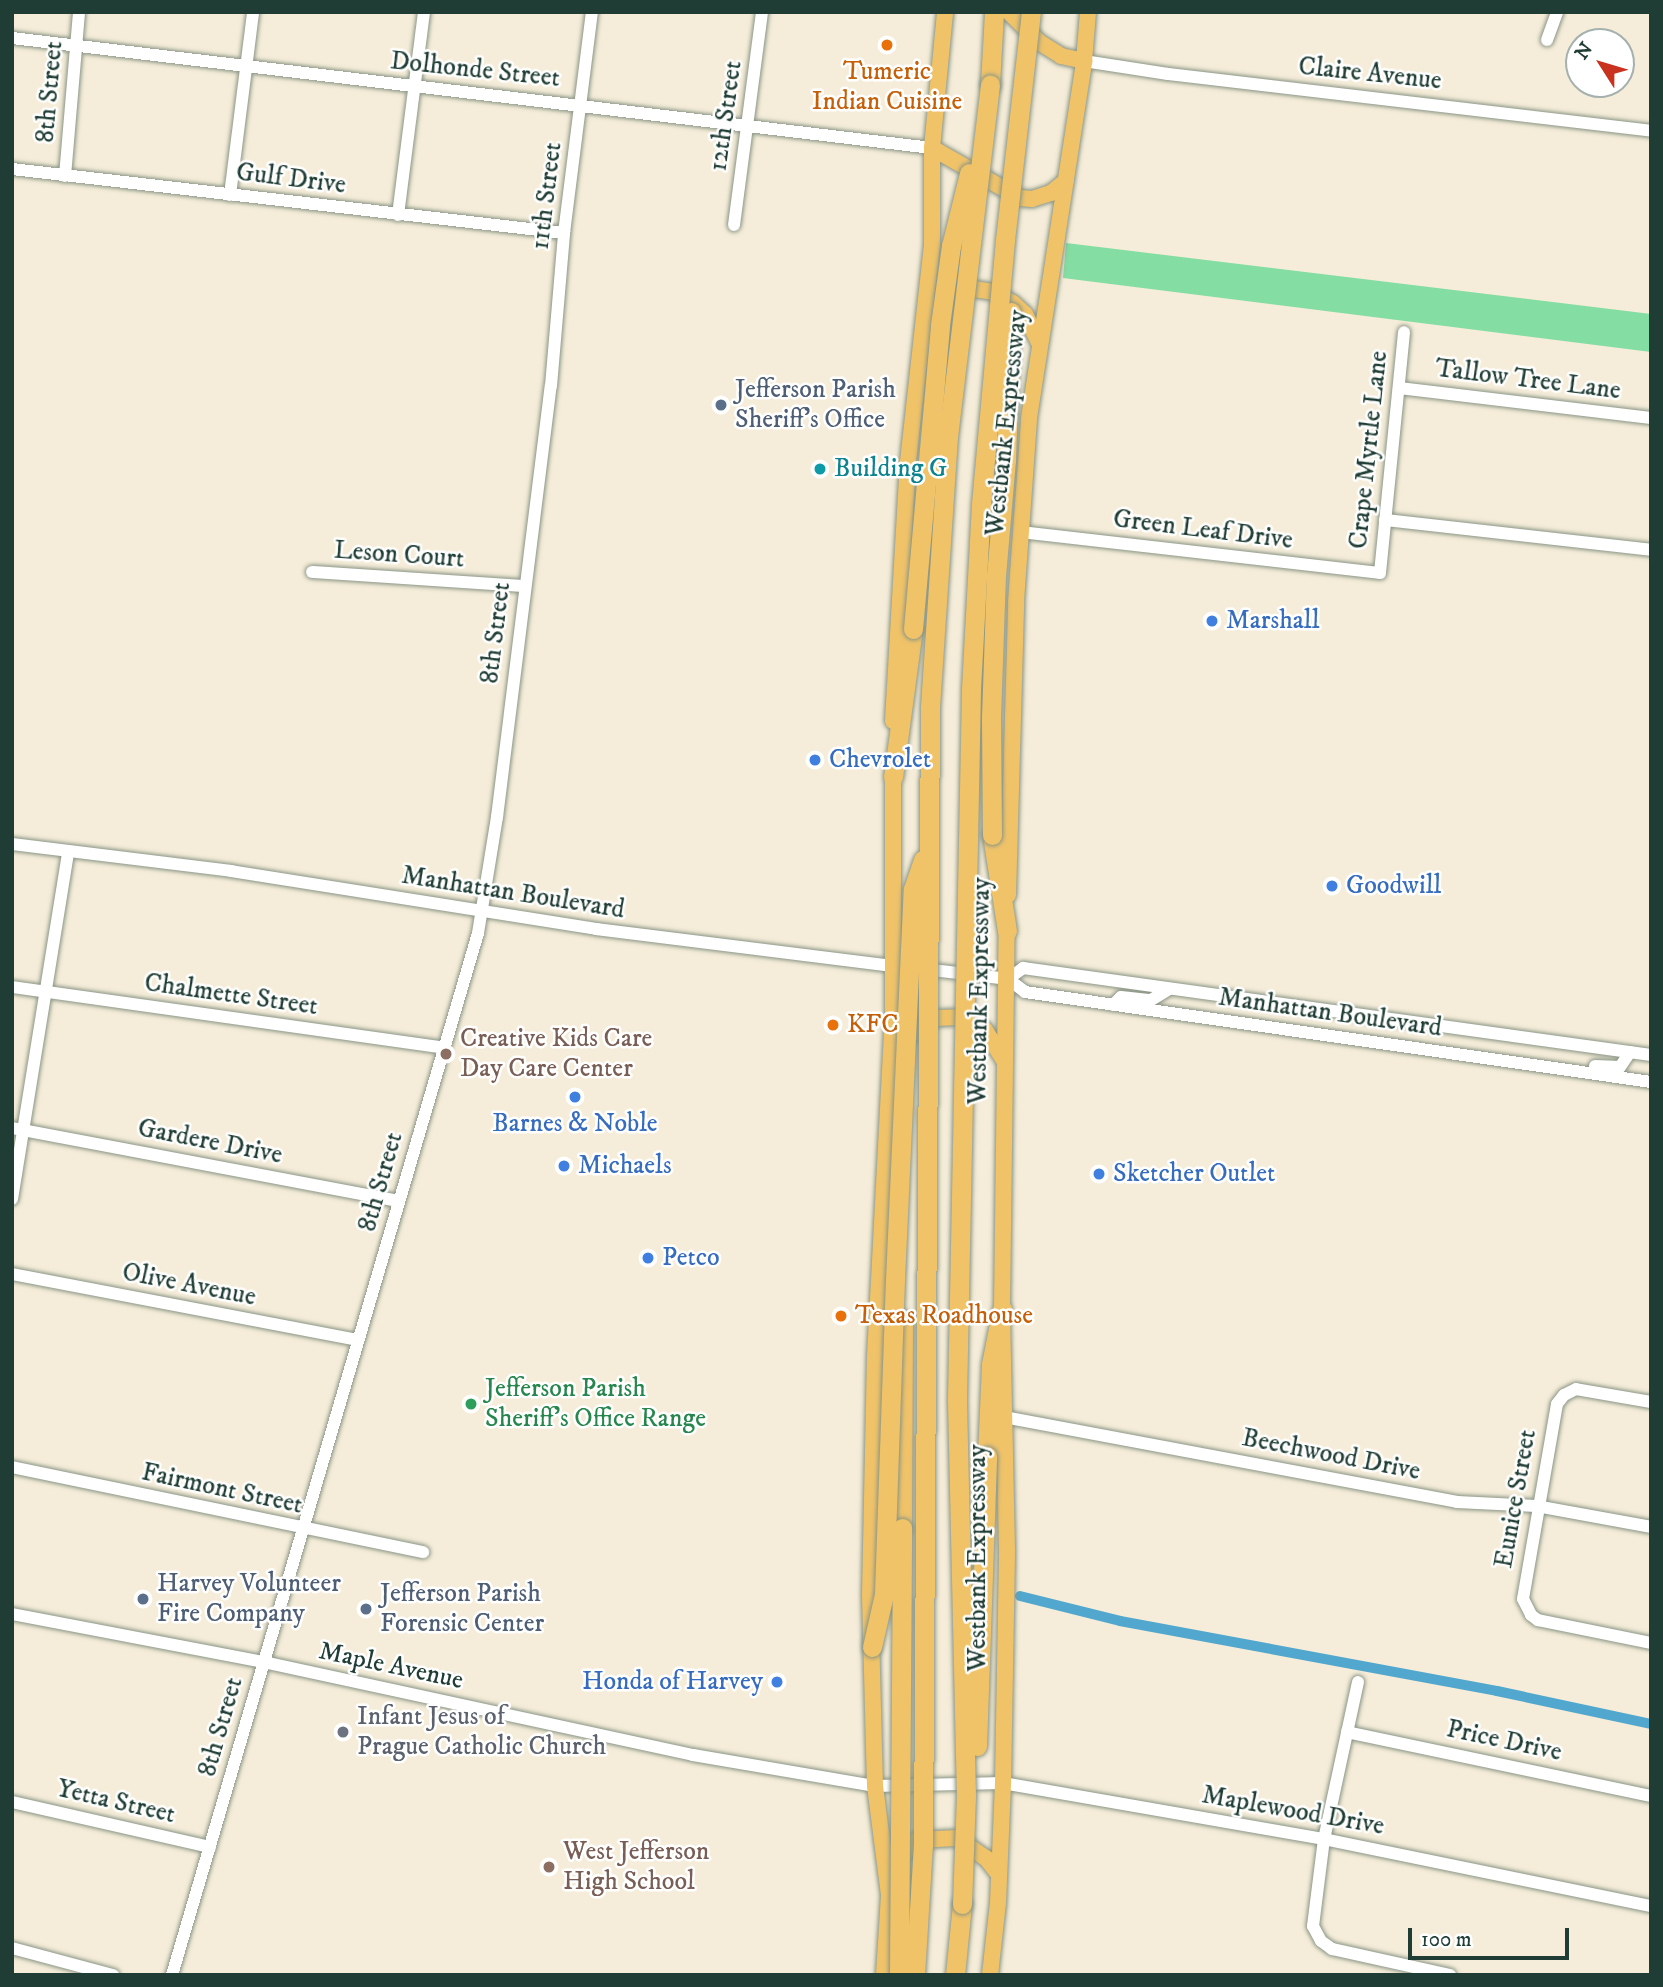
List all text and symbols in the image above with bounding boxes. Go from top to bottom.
north arrow [1565,28,1635,98]
marker: Tumeric Indian Cuisine [879,37,895,53]
text: N [1571,38,1598,64]
street label: 8th Street [30,40,70,144]
street label: Dolhonde Street [389,46,561,94]
street label: Claire Avenue [1297,51,1443,97]
place label: Tumeric Indian Cuisine [812,56,962,118]
street label: 12th Street [703,59,749,173]
street label: 11th Street [525,140,569,252]
street label: Gulf Drive [234,157,348,201]
street label: Westbank Expressway [980,308,1034,538]
street label: Crape Myrtle Lane [1343,349,1395,551]
street label: Tallow Tree Lane [1434,353,1622,407]
place label: Jefferson Parish Sheriff's Office [735,374,896,436]
marker: Jefferson Parish Sheriff's Office [713,397,729,413]
place label: Building G [834,453,947,485]
marker: Building G [812,461,828,477]
street label: Green Leaf Drive [1111,503,1295,557]
street label: Leson Court [333,535,465,575]
street label: 8th Street [474,580,518,686]
place label: Marshall [1226,605,1319,637]
marker: Marshall [1204,613,1220,629]
place label: Chevrolet [829,744,931,776]
marker: Chevrolet [807,752,823,768]
street label: Manhattan Boulevard [399,860,627,926]
place label: Goodwill [1346,870,1441,902]
street label: Westbank Expressway [962,877,998,1105]
marker: Goodwill [1324,878,1340,894]
street label: Chalmette Street [142,967,320,1023]
street label: Manhattan Boulevard [1216,982,1444,1044]
place label: KFC [847,1009,898,1041]
marker: KFC [825,1017,841,1033]
place label: Creative Kids Care Day Care Center [460,1023,652,1084]
marker: Creative Kids Care Day Care Center [438,1046,454,1062]
marker: Barnes & Noble [567,1089,583,1105]
place label: Barnes & Noble [492,1108,658,1140]
street label: Gardere Drive [135,1113,285,1171]
street label: 8th Street [352,1129,410,1235]
place label: Michaels [578,1150,672,1182]
marker: Michaels [556,1158,572,1174]
place label: Sketcher Outlet [1113,1158,1275,1190]
marker: Sketcher Outlet [1091,1166,1107,1182]
place label: Petco [662,1242,720,1274]
marker: Petco [640,1250,656,1266]
street label: Olive Avenue [120,1257,258,1313]
place label: Texas Roadhouse [855,1300,1033,1332]
marker: Texas Roadhouse [833,1308,849,1324]
place label: Jefferson Parish Sheriff's Office Range [485,1373,706,1434]
marker: Jefferson Parish Sheriff's Office Range [463,1396,479,1412]
street label: Beechwood Drive [1239,1422,1423,1488]
street label: Eunice Street [1488,1427,1544,1571]
street label: Westbank Expressway [962,1444,994,1672]
street label: Fairmont Street [139,1457,305,1521]
place label: Harvey Volunteer Fire Company [157,1568,341,1630]
place label: Jefferson Parish Forensic Center [380,1578,544,1640]
marker: Harvey Volunteer Fire Company [135,1591,151,1607]
marker: Jefferson Parish Forensic Center [358,1601,374,1617]
street label: Maple Avenue [316,1635,466,1697]
place label: Honda of Harvey [582,1666,763,1698]
street label: 8th Street [192,1674,250,1780]
marker: Honda of Harvey [769,1674,785,1690]
place label: Infant Jesus of Prague Catholic Church [357,1701,606,1762]
street label: Price Drive [1444,1714,1564,1768]
marker: Infant Jesus of Prague Catholic Church [335,1724,351,1740]
street label: Yetta Street [54,1773,178,1831]
street label: Maplewood Drive [1199,1780,1387,1842]
place label: West Jefferson High School [563,1836,709,1898]
marker: West Jefferson High School [541,1859,557,1875]
scale bar [1411,1913,1572,1957]
text: 100 m [1421,1927,1472,1953]

